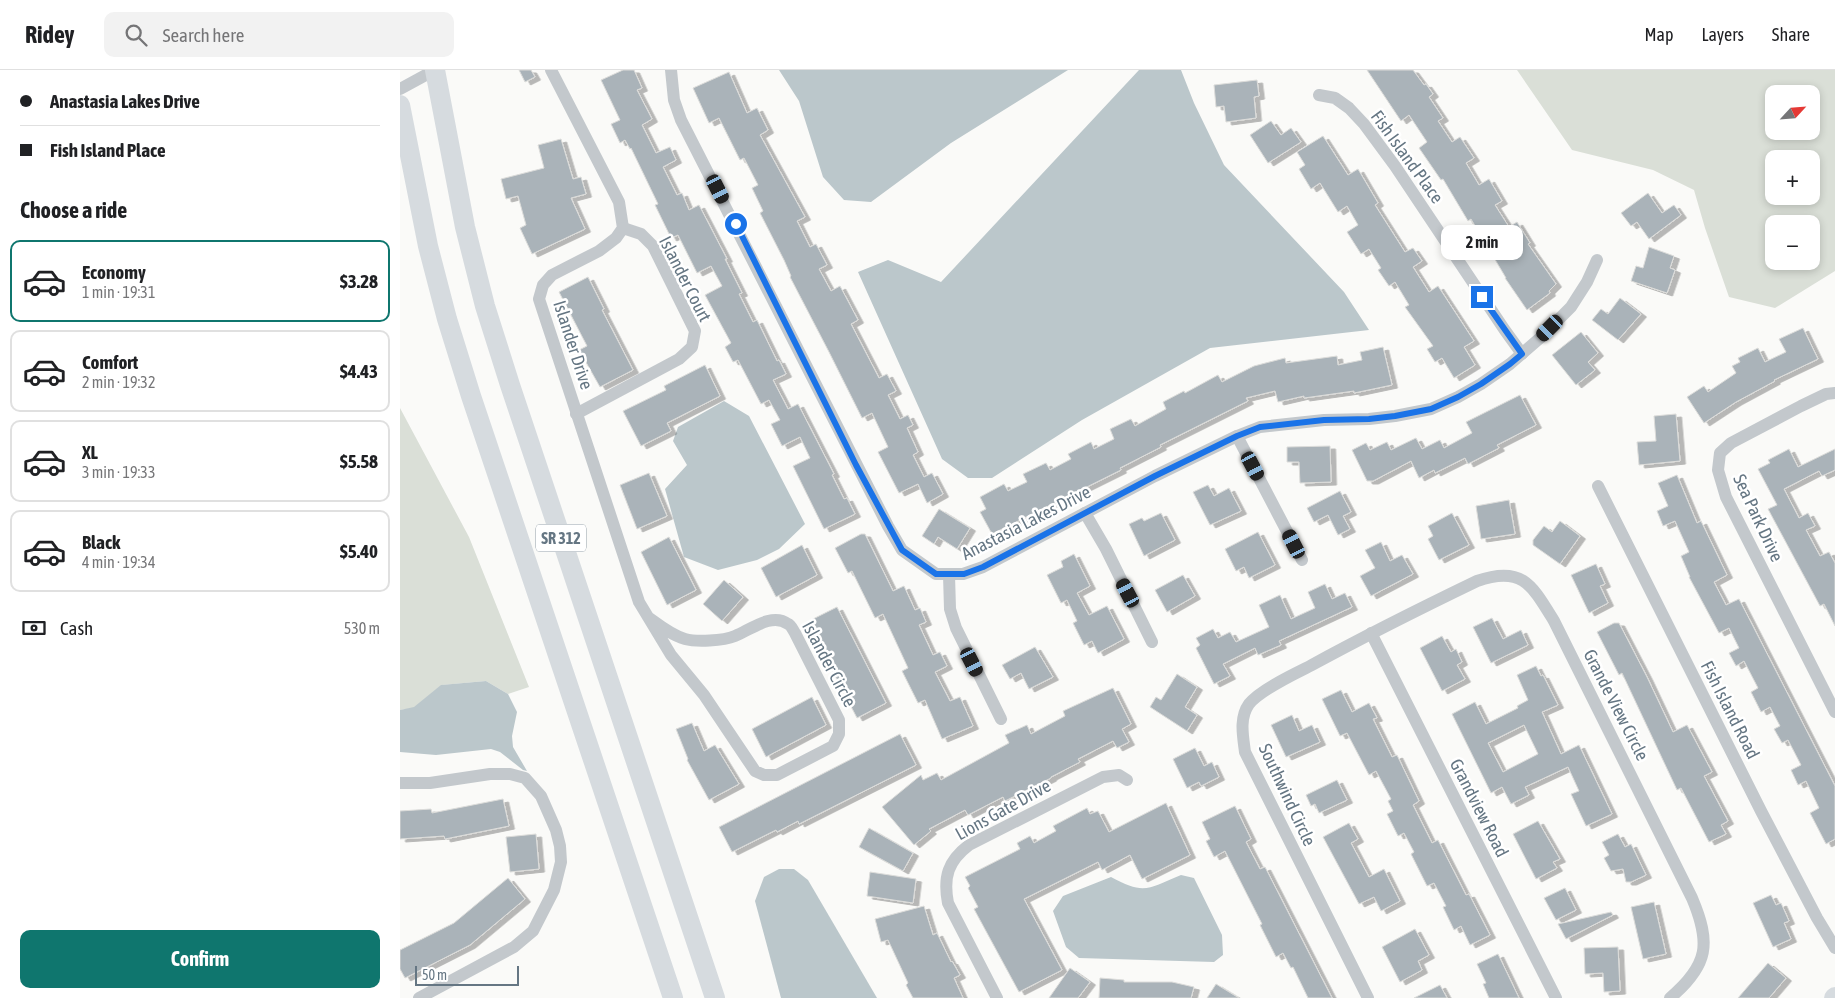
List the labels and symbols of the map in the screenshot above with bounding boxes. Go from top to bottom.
north arrow [1765,85,1820,140]
street label: Fish Island Place [1367,106,1448,207]
car [704,172,731,206]
route start [725,213,747,235]
callout: 2 min [1441,224,1523,260]
street label: Islander Court [655,233,716,325]
route end [1471,286,1493,308]
street label: Islander Drive [549,298,598,392]
car [1534,312,1565,344]
car [1239,449,1266,483]
street label: Sea Park Drive [1729,471,1788,565]
street label: Anastasia Lakes Drive [958,481,1094,564]
road number: SR 312 [536,524,586,552]
car [1280,527,1307,561]
car [1114,576,1141,610]
street label: Islander Circle [798,617,861,710]
car [958,645,985,679]
street label: Grande View Circle [1579,646,1653,764]
street label: Fish Island Road [1697,657,1764,762]
street label: Southwind Circle [1255,740,1320,849]
street label: Grandview Road [1446,755,1513,860]
street label: Lions Gate Drive [951,775,1054,844]
scale bar [415,963,519,986]

